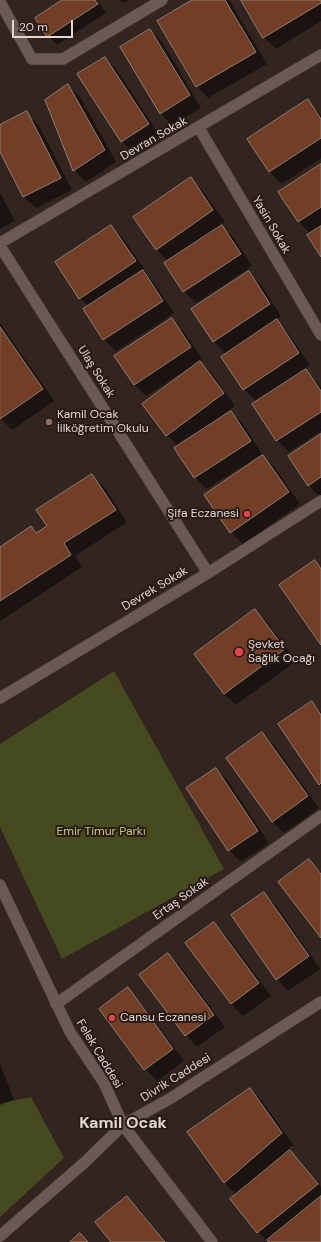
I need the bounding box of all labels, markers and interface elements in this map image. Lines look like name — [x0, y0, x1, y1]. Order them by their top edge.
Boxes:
scale bar — [14, 12, 75, 38]
text: 20 m — [19, 19, 48, 35]
street label: Devran Sokak — [118, 114, 190, 164]
street label: Yasin Sokak — [249, 194, 293, 256]
street label: Ulaş Sokak — [74, 343, 118, 401]
place label: Kamil Ocak İilköğretim Okulu — [57, 408, 149, 436]
marker: Kamil Ocak İilköğretim Okulu — [44, 417, 54, 427]
place label: Şifa Eczanesi — [167, 507, 239, 521]
marker: Şifa Eczanesi — [242, 509, 252, 519]
street label: Devrek Sokak — [120, 564, 190, 614]
place label: Şevket Sağlık Ocağı — [248, 638, 315, 666]
marker: Şevket Sağlık Ocağı — [233, 646, 245, 658]
park label: Emir Timur Parkı — [56, 825, 146, 839]
street label: Ertaş Sokak — [151, 875, 211, 923]
place label: Cansu Eczanesi — [120, 1011, 206, 1025]
marker: Cansu Eczanesi — [107, 1013, 117, 1023]
street label: Felek Caddesi — [73, 1017, 125, 1091]
street label: Divrik Caddesi — [138, 1051, 214, 1105]
district label: Kamil Ocak — [79, 1114, 167, 1134]

